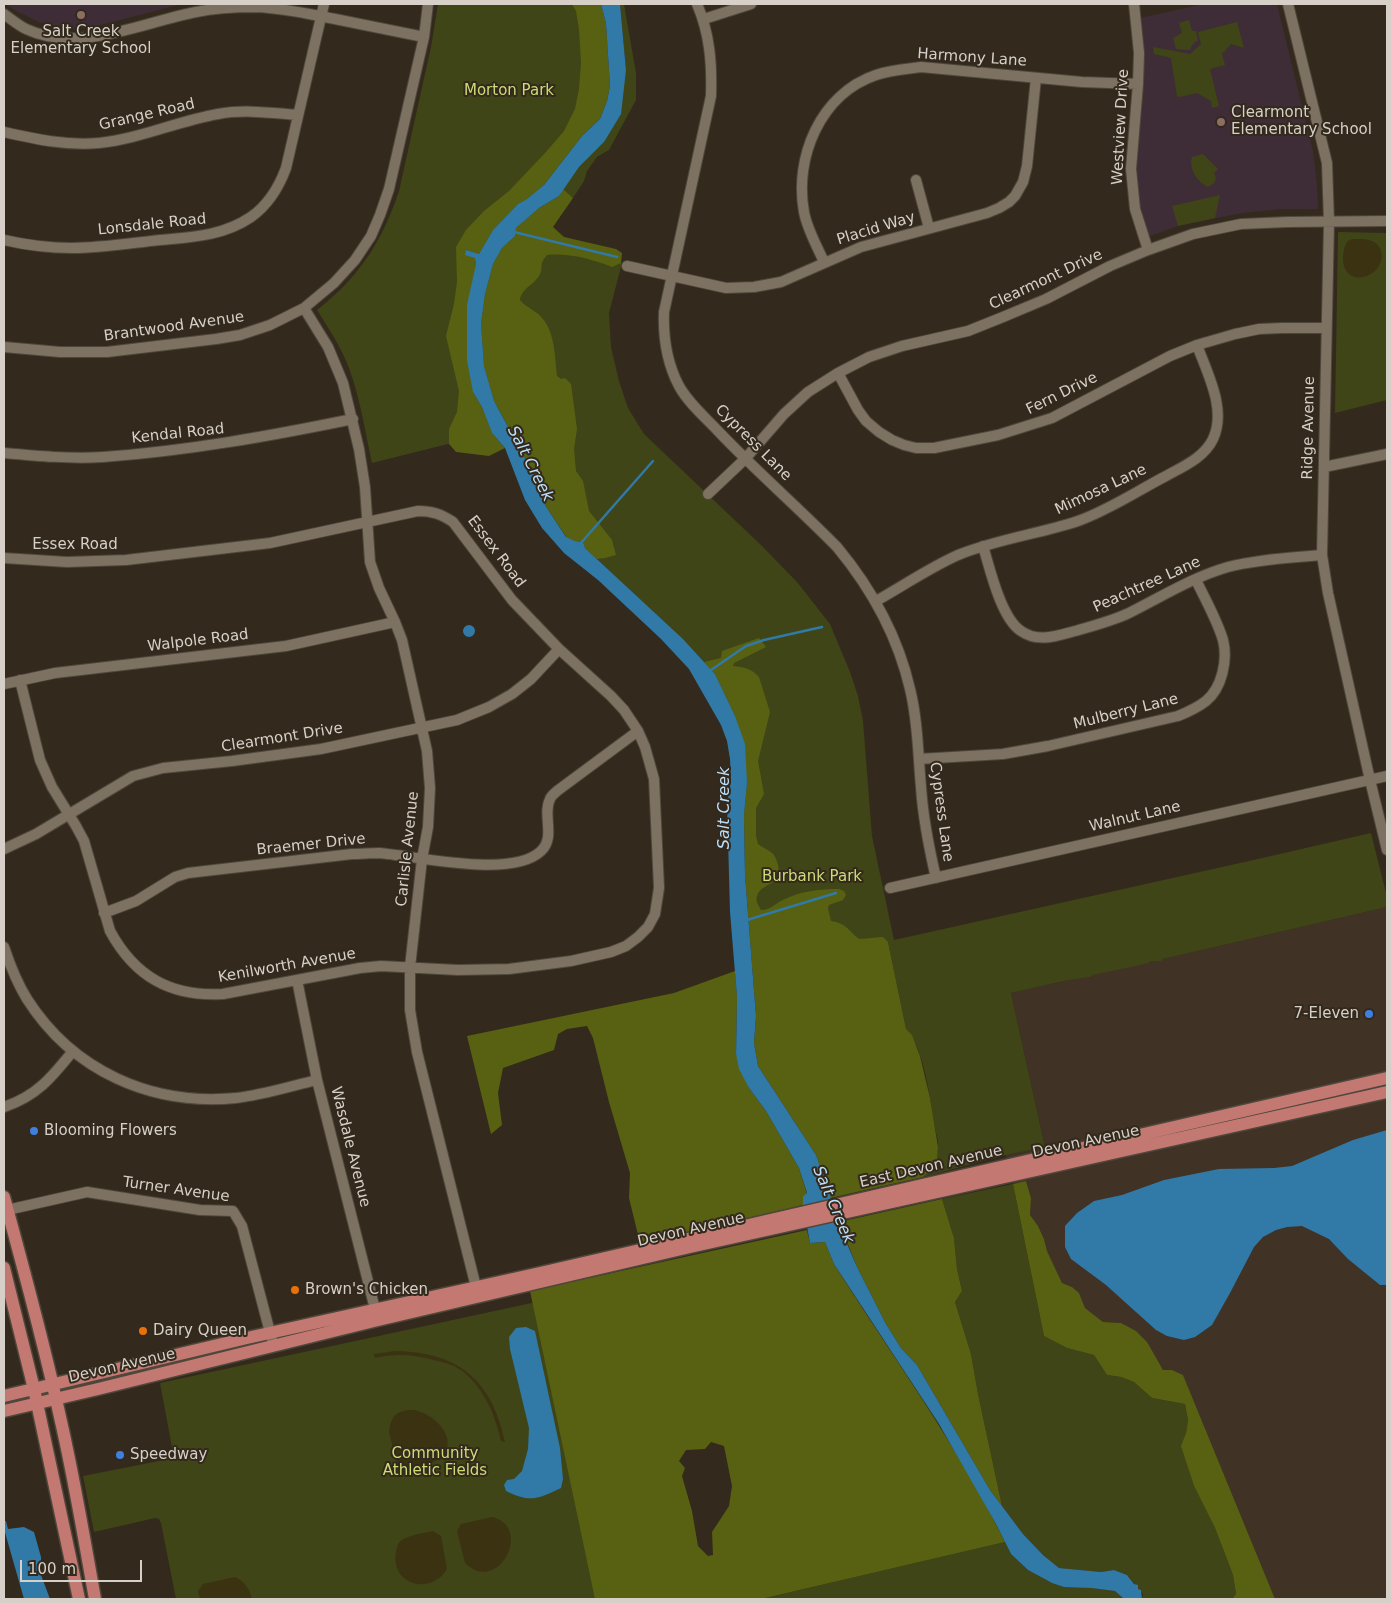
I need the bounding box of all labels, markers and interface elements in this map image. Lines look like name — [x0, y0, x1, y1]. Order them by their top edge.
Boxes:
marker: Salt Creek Elementary School — [75, 9, 87, 21]
place label: Salt Creek Elementary School — [11, 23, 151, 58]
street label: Harmony Lane — [917, 45, 1027, 71]
street label: Westview Drive — [1109, 69, 1133, 185]
park label: Morton Park — [464, 82, 554, 100]
street label: Grange Road — [97, 95, 197, 135]
place label: Clearmont Elementary School — [1231, 104, 1372, 139]
marker: Clearmont Elementary School — [1215, 116, 1227, 128]
street label: Placid Way — [835, 209, 917, 249]
street label: Lonsdale Road — [97, 210, 207, 240]
street label: Clearmont Drive — [987, 246, 1105, 314]
street label: Brantwood Avenue — [103, 308, 245, 346]
street label: Fern Drive — [1023, 369, 1101, 419]
street label: Ridge Avenue — [1299, 376, 1319, 480]
street label: Cypress Lane — [711, 401, 795, 485]
street label: Kendal Road — [131, 420, 225, 448]
water label: Salt Creek — [503, 423, 557, 505]
street label: Mimosa Lane — [1052, 461, 1150, 519]
street label: Essex Road — [463, 512, 529, 592]
street label: Essex Road — [32, 536, 118, 554]
street label: Peachtree Lane — [1090, 553, 1204, 617]
street label: Walpole Road — [146, 626, 250, 656]
street label: Mulberry Lane — [1072, 690, 1180, 734]
street label: Clearmont Drive — [220, 719, 344, 757]
street label: Cypress Lane — [925, 761, 957, 863]
water label: Salt Creek — [715, 767, 735, 849]
street label: Carlisle Avenue — [393, 790, 423, 908]
street label: Walnut Lane — [1088, 798, 1182, 836]
street label: Braemer Drive — [256, 830, 366, 860]
park label: Burbank Park — [762, 868, 862, 886]
street label: Kenilworth Avenue — [217, 945, 357, 987]
place label: 7-Eleven — [1294, 1005, 1359, 1023]
marker: 7-Eleven — [1363, 1008, 1375, 1020]
street label: Wasdale Avenue — [326, 1085, 374, 1209]
place label: Blooming Flowers — [44, 1122, 177, 1140]
street label: Devon Avenue — [1031, 1122, 1141, 1162]
marker: Blooming Flowers — [28, 1125, 40, 1137]
street label: East Devon Avenue — [858, 1142, 1004, 1192]
water label: Salt Creek — [808, 1163, 858, 1247]
street label: Turner Avenue — [121, 1174, 231, 1206]
street label: Devon Avenue — [636, 1209, 746, 1251]
place label: Brown's Chicken — [305, 1281, 428, 1299]
marker: Brown's Chicken — [289, 1284, 301, 1296]
place label: Dairy Queen — [153, 1322, 247, 1340]
marker: Dairy Queen — [137, 1325, 149, 1337]
street label: Devon Avenue — [67, 1345, 177, 1387]
park label: Community Athletic Fields — [383, 1445, 487, 1480]
place label: Speedway — [130, 1446, 207, 1464]
marker: Speedway — [114, 1449, 126, 1461]
scale bar — [22, 1550, 145, 1582]
text: 100 m — [28, 1560, 76, 1578]

